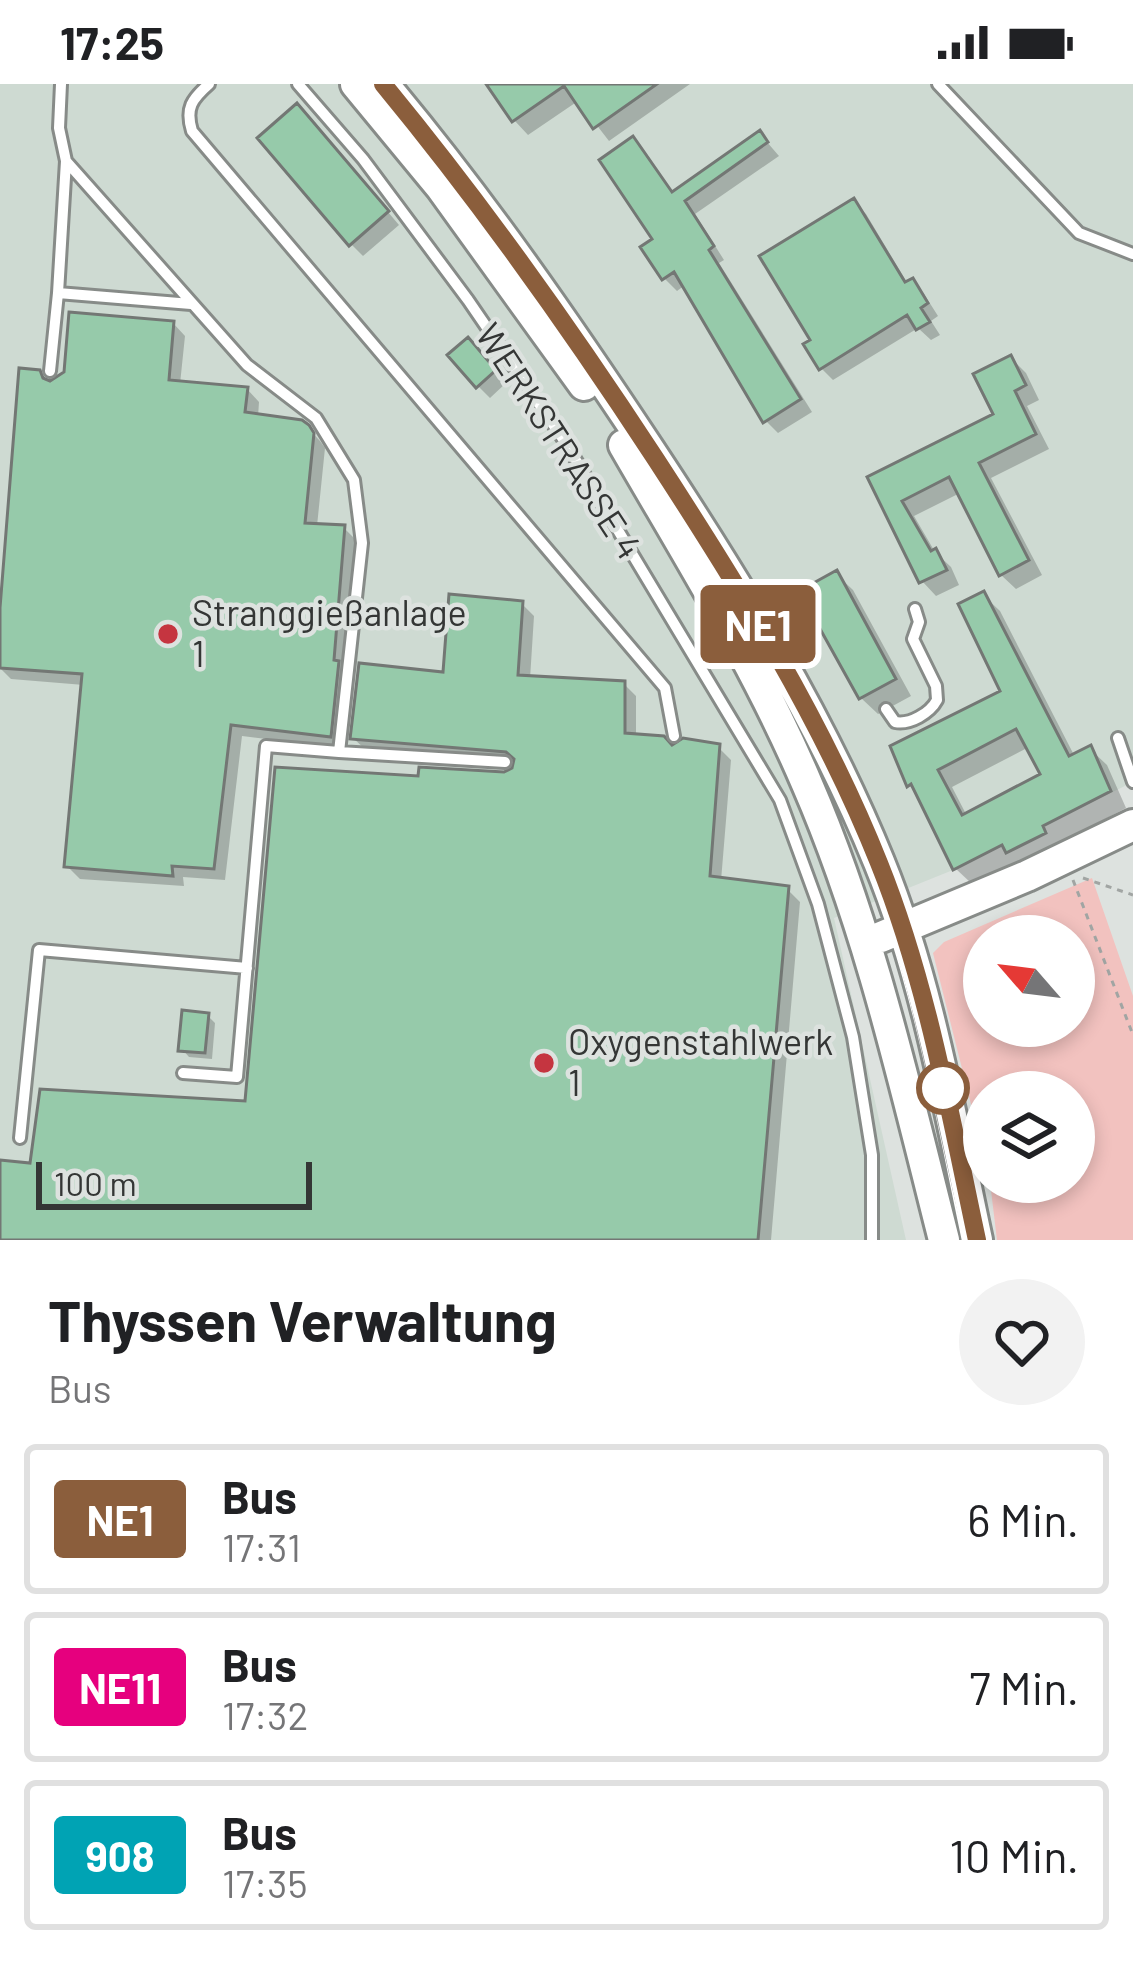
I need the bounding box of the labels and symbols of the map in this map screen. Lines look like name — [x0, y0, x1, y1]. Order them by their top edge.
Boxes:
street label: WERKSTRASSE 4 — [468, 314, 652, 566]
line badge: NE1 — [689, 585, 827, 663]
place label: Stranggießanlage 1 — [192, 590, 467, 674]
marker: Stranggießanlage 1 — [155, 621, 181, 647]
north arrow — [963, 915, 1095, 1047]
place label: Oxygenstahlwerk 1 — [568, 1019, 833, 1103]
marker: Oxygenstahlwerk 1 — [531, 1050, 557, 1076]
unlabelled marker — [918, 1063, 968, 1113]
scale bar — [36, 1156, 312, 1209]

